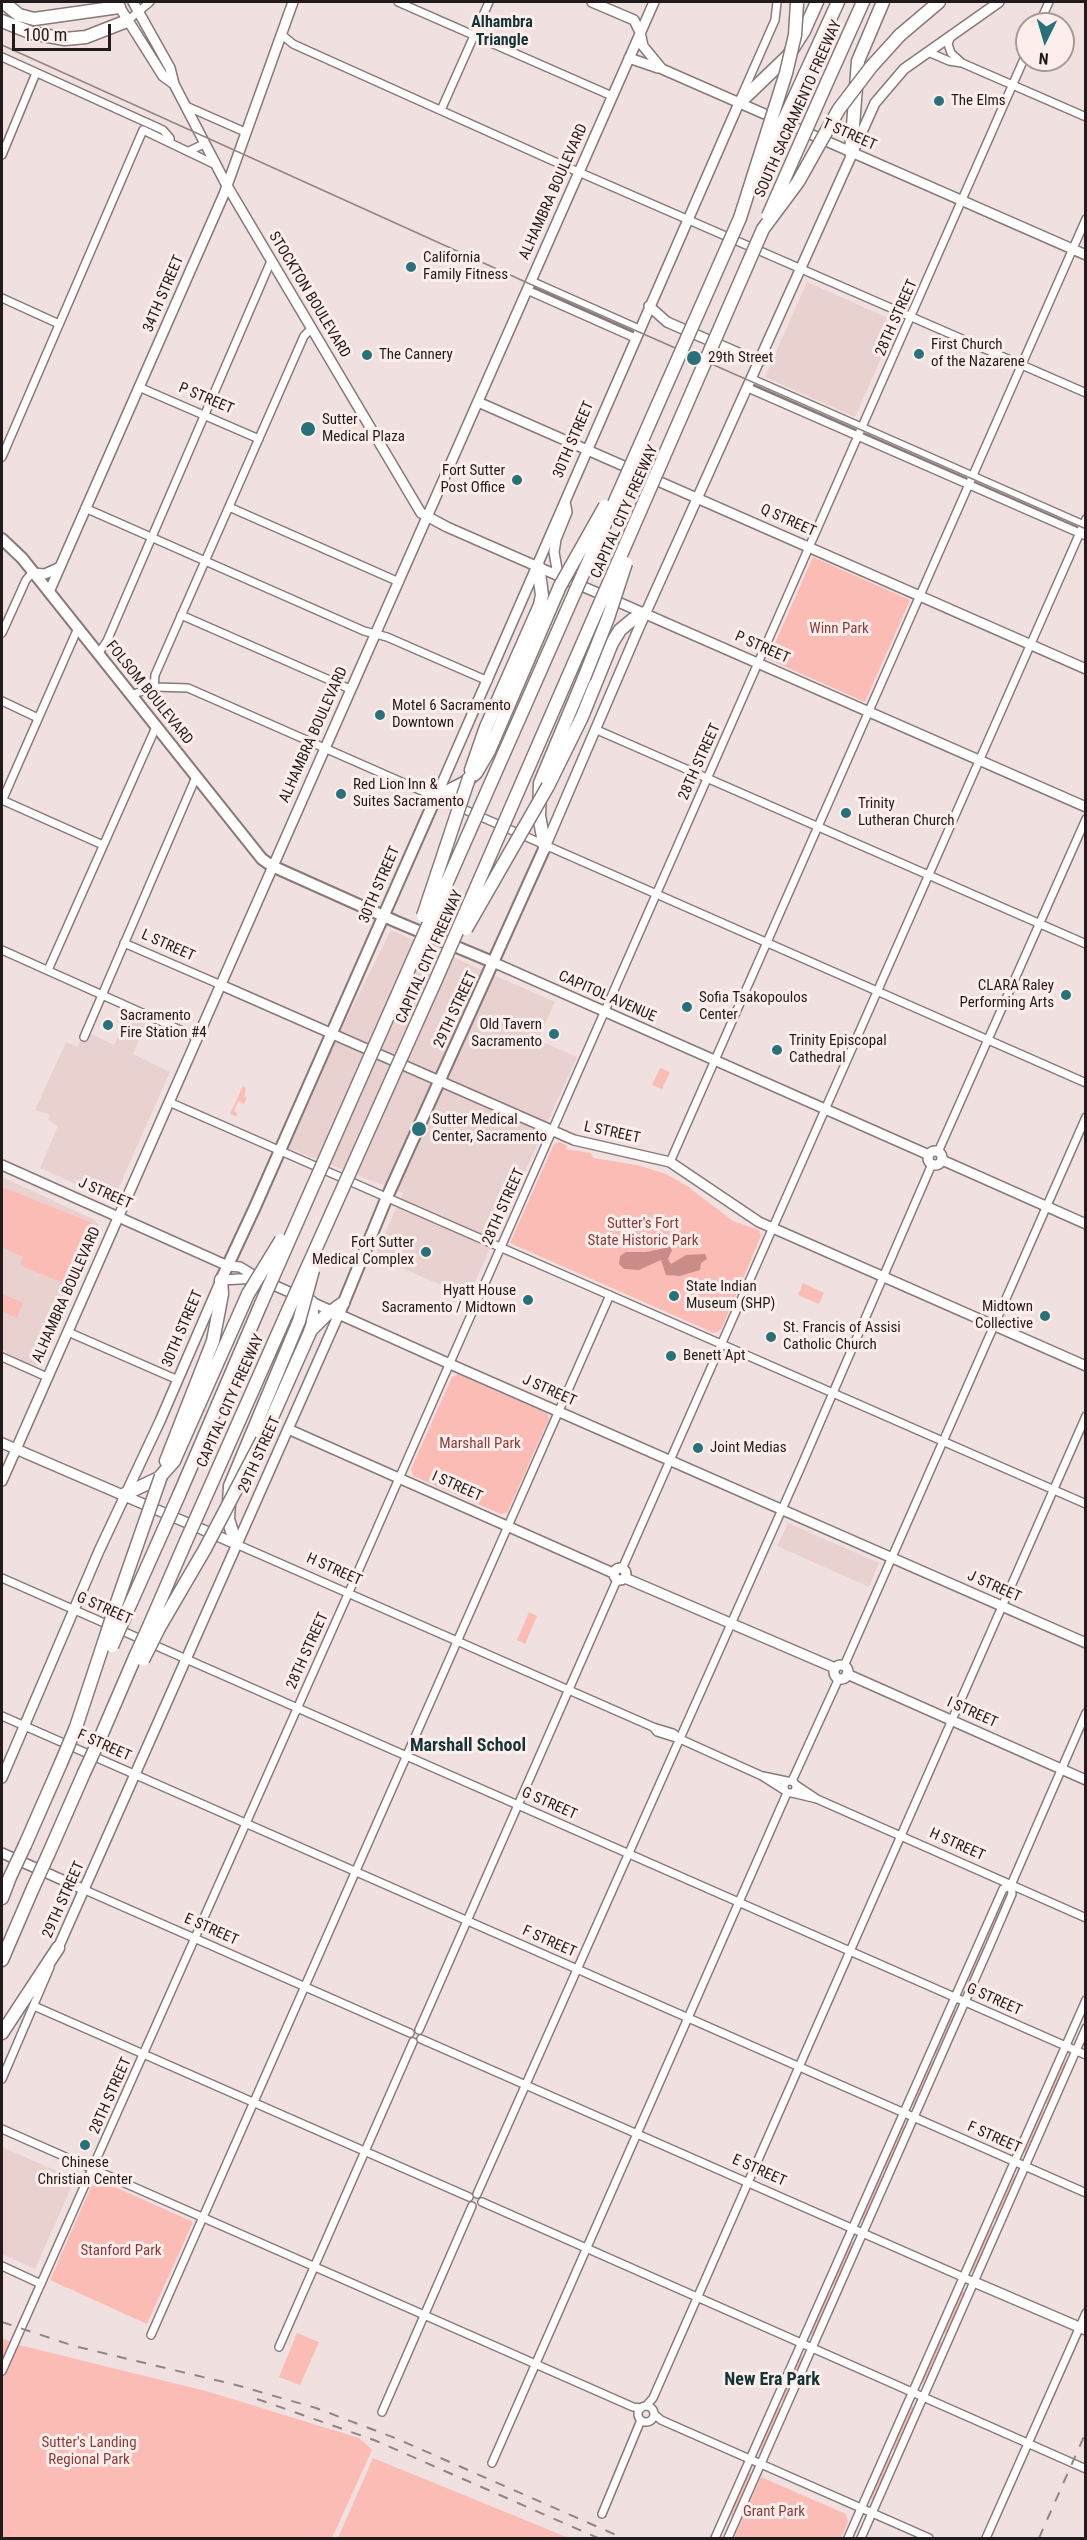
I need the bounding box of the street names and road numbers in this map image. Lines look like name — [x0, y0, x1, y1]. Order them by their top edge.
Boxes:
street label: SOUTH SACRAMENTO FREEWAY — [752, 18, 846, 200]
street label: T STREET — [819, 115, 879, 155]
street label: ALHAMBRA BOULEVARD — [516, 121, 592, 263]
street label: STOCKTON BOULEVARD — [264, 229, 354, 361]
street label: 34TH STREET — [140, 253, 188, 335]
street label: 28TH STREET — [872, 277, 922, 359]
street label: P STREET — [176, 379, 236, 419]
street label: 30TH STREET — [550, 399, 598, 481]
street label: CAPITAL CITY FREEWAY — [588, 443, 662, 581]
street label: Q STREET — [757, 501, 819, 541]
street label: P STREET — [732, 628, 792, 668]
street label: FOLSOM BOULEVARD — [102, 638, 196, 748]
street label: ALHAMBRA BOULEVARD — [276, 664, 352, 806]
street label: 28TH STREET — [675, 721, 725, 803]
street label: 30TH STREET — [356, 844, 404, 926]
street label: CAPITAL CITY FREEWAY — [393, 888, 467, 1026]
street label: L STREET — [138, 926, 198, 966]
street label: CAPITOL AVENUE — [555, 967, 659, 1027]
street label: 29TH STREET — [431, 969, 481, 1051]
street label: L STREET — [582, 1118, 642, 1148]
street label: 28TH STREET — [479, 1166, 529, 1248]
street label: J STREET — [75, 1174, 135, 1214]
street label: ALHAMBRA BOULEVARD — [29, 1224, 105, 1366]
street label: 30TH STREET — [159, 1288, 207, 1370]
street label: CAPITAL CITY FREEWAY — [194, 1332, 268, 1470]
street label: J STREET — [519, 1371, 579, 1411]
street label: 29TH STREET — [235, 1414, 285, 1496]
street label: I STREET — [429, 1468, 485, 1506]
street label: H STREET — [303, 1550, 365, 1590]
street label: J STREET — [964, 1567, 1024, 1607]
street label: G STREET — [74, 1589, 134, 1629]
street label: 28TH STREET — [283, 1610, 333, 1692]
street label: I STREET — [944, 1694, 1000, 1732]
street label: F STREET — [74, 1726, 134, 1766]
street label: G STREET — [519, 1784, 579, 1824]
street label: H STREET — [926, 1825, 988, 1865]
street label: 29TH STREET — [39, 1859, 89, 1941]
street label: E STREET — [181, 1910, 241, 1950]
street label: F STREET — [519, 1922, 579, 1962]
street label: G STREET — [964, 1980, 1024, 2020]
street label: 28TH STREET — [86, 2055, 136, 2137]
street label: F STREET — [964, 2118, 1024, 2158]
street label: E STREET — [729, 2151, 789, 2191]

